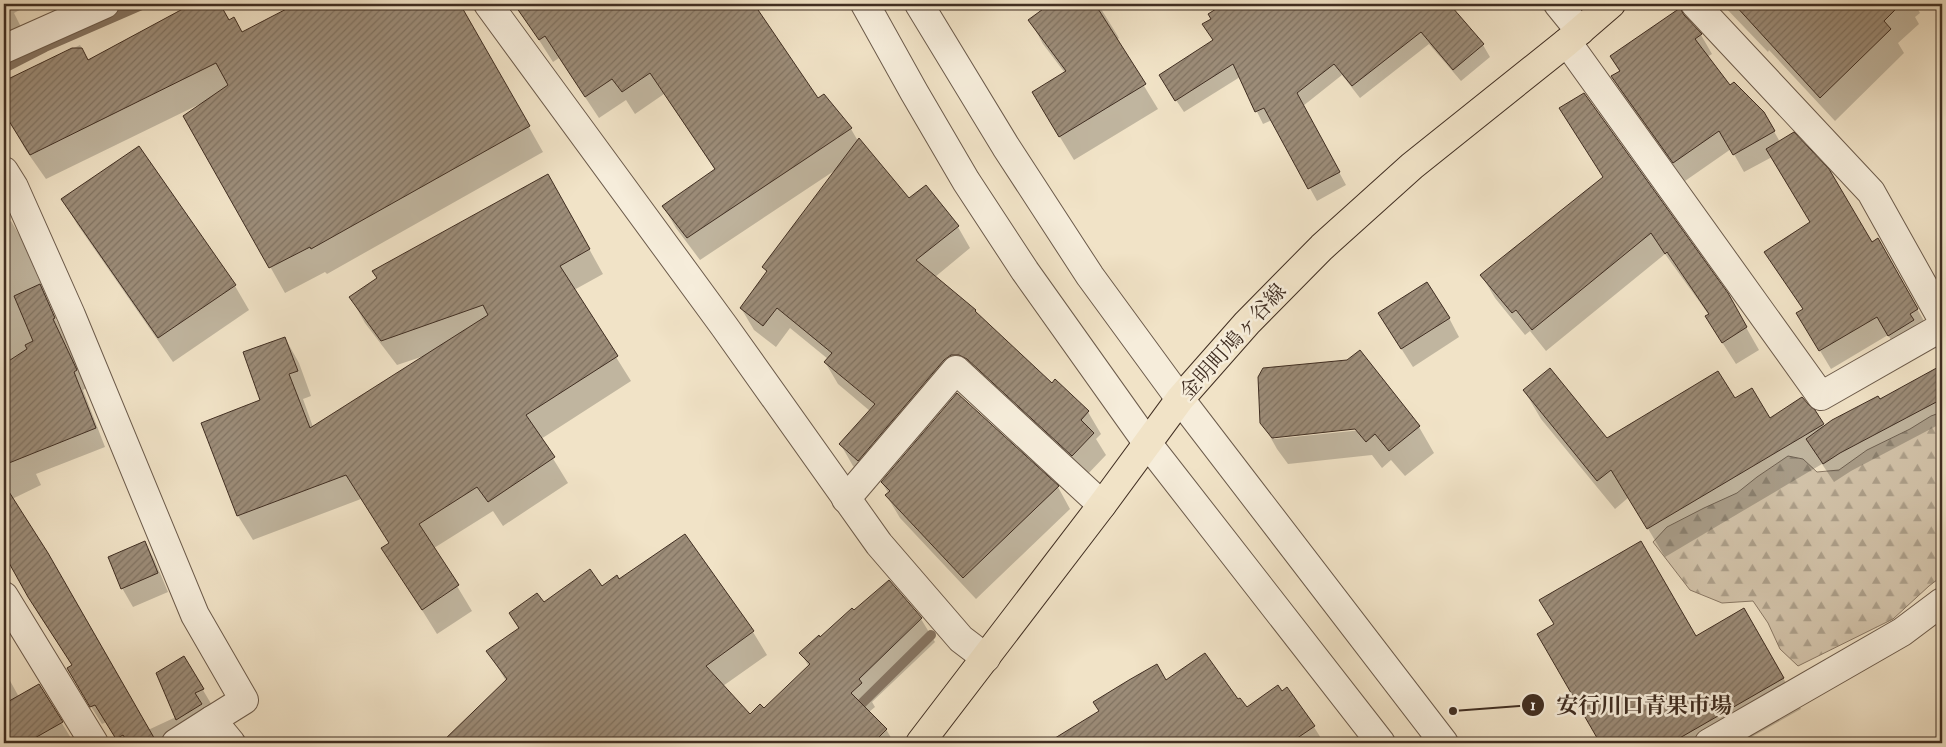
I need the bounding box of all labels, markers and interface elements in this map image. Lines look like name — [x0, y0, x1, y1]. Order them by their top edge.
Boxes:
street label: 金明町鳩ヶ谷線 — [1174, 278, 1292, 406]
callout: 安行川口青果市場 — [1521, 687, 1742, 724]
text: 安行川口青果市場 — [1556, 692, 1732, 720]
text: 1 — [1530, 696, 1536, 715]

